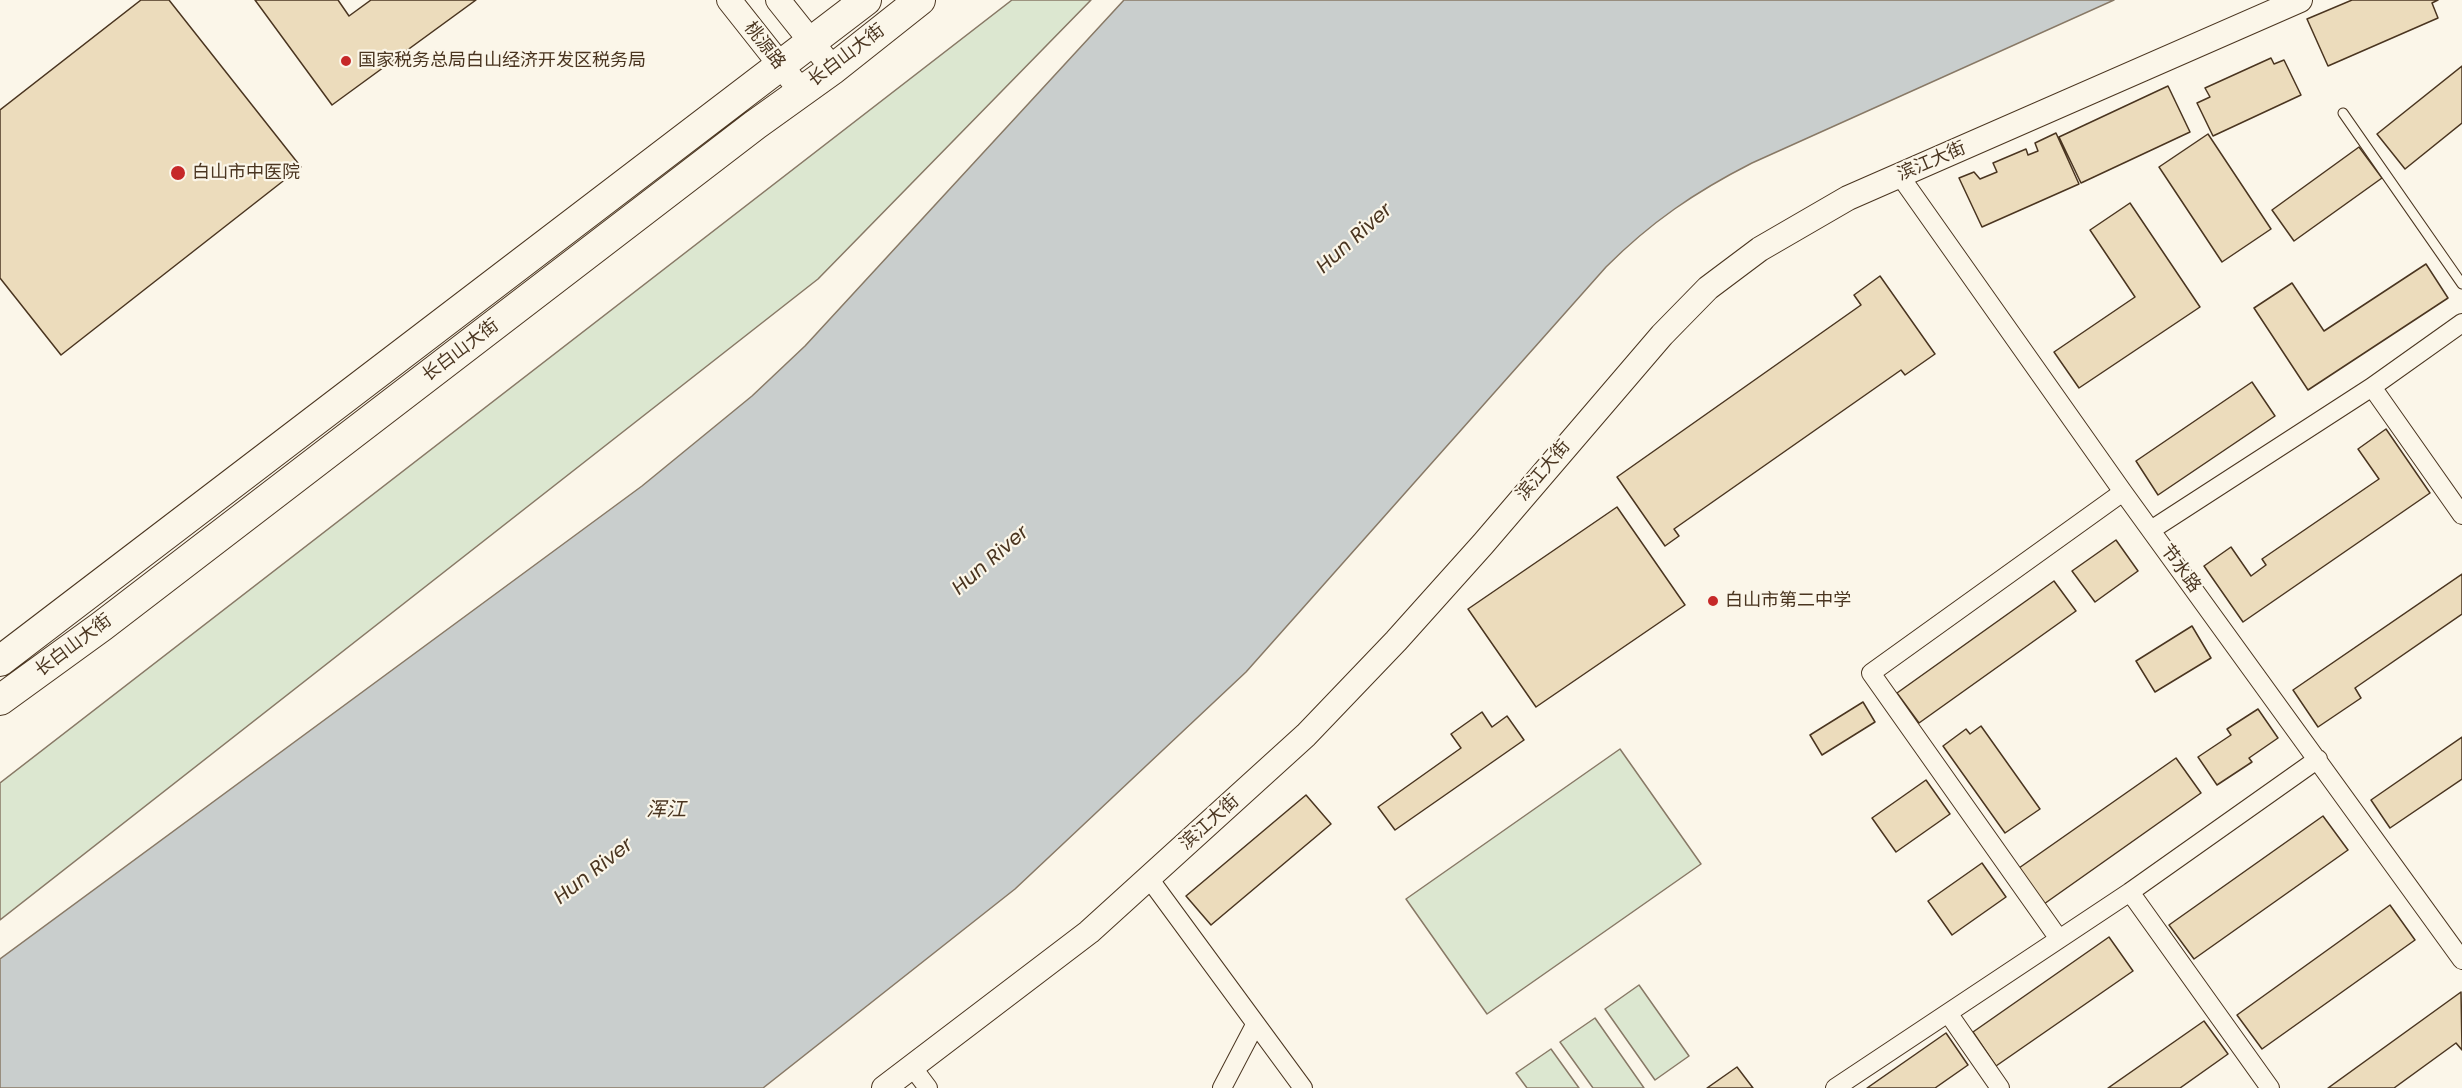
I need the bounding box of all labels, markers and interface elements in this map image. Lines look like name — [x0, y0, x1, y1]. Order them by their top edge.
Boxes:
street label: 桃源路 — [739, 18, 789, 74]
street label: 长白山大街 — [805, 20, 889, 92]
place label: 国家税务总局白山经济开发区税务局 — [358, 50, 646, 72]
marker: 国家税务总局白山经济开发区税务局 — [339, 54, 353, 68]
street label: 滨江大街 — [1895, 138, 1969, 186]
place label: 白山市中医院 — [192, 162, 300, 184]
marker: 白山市中医院 — [169, 164, 187, 182]
water label: Hun River — [1312, 199, 1398, 279]
street label: 长白山大街 — [419, 315, 503, 387]
street label: 滨江大街 — [1513, 436, 1575, 506]
water label: Hun River — [948, 521, 1034, 601]
street label: 节水路 — [2155, 541, 2205, 597]
place label: 白山市第二中学 — [1725, 590, 1851, 612]
marker: 白山市第二中学 — [1706, 594, 1720, 608]
street label: 长白山大街 — [32, 610, 116, 682]
street label: 滨江大街 — [1176, 791, 1244, 855]
water label: 浑江 — [646, 799, 686, 823]
water label: Hun River — [550, 834, 638, 910]

